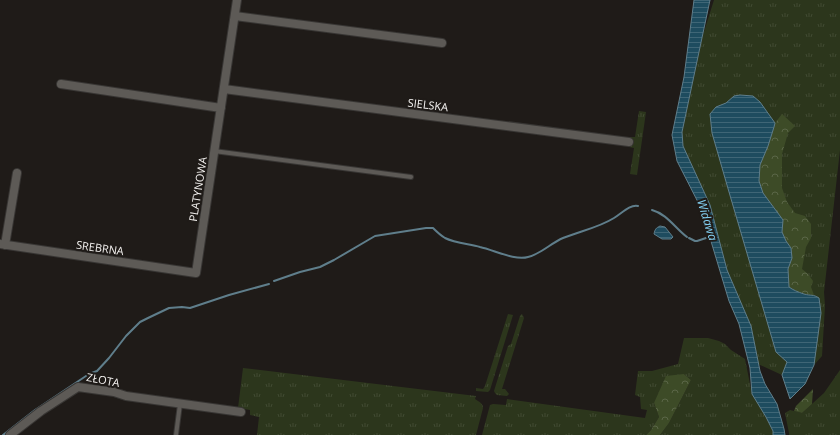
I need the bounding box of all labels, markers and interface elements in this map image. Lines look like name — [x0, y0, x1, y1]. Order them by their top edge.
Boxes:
street label: SIELSKA — [407, 95, 449, 114]
street label: PLATYNOWA — [185, 155, 210, 222]
water label: Widawa — [693, 197, 722, 243]
street label: SREBRNA — [75, 237, 125, 258]
street label: ZŁOTA — [85, 369, 121, 390]

